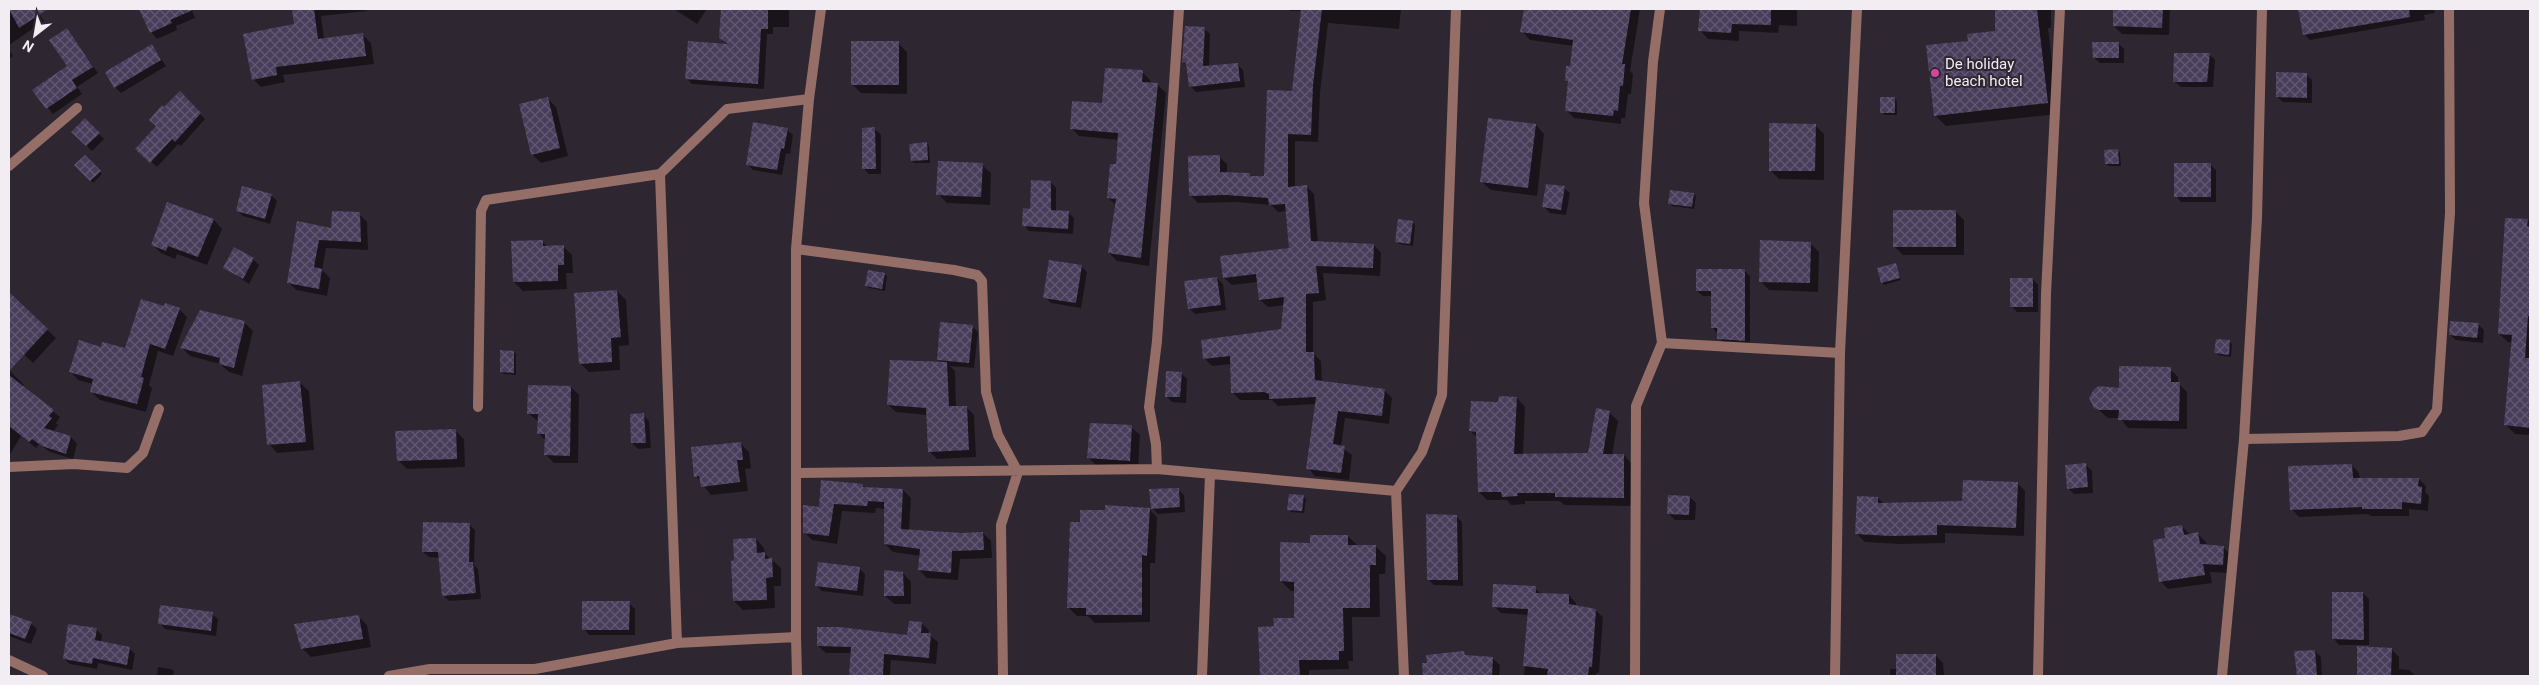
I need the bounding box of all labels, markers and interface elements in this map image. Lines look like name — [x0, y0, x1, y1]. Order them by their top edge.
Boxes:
north arrow — [10, 10, 60, 60]
text: N — [20, 37, 37, 56]
place label: De holiday beach hotel — [1945, 55, 2023, 90]
marker: De holiday beach hotel — [1929, 67, 1941, 79]

